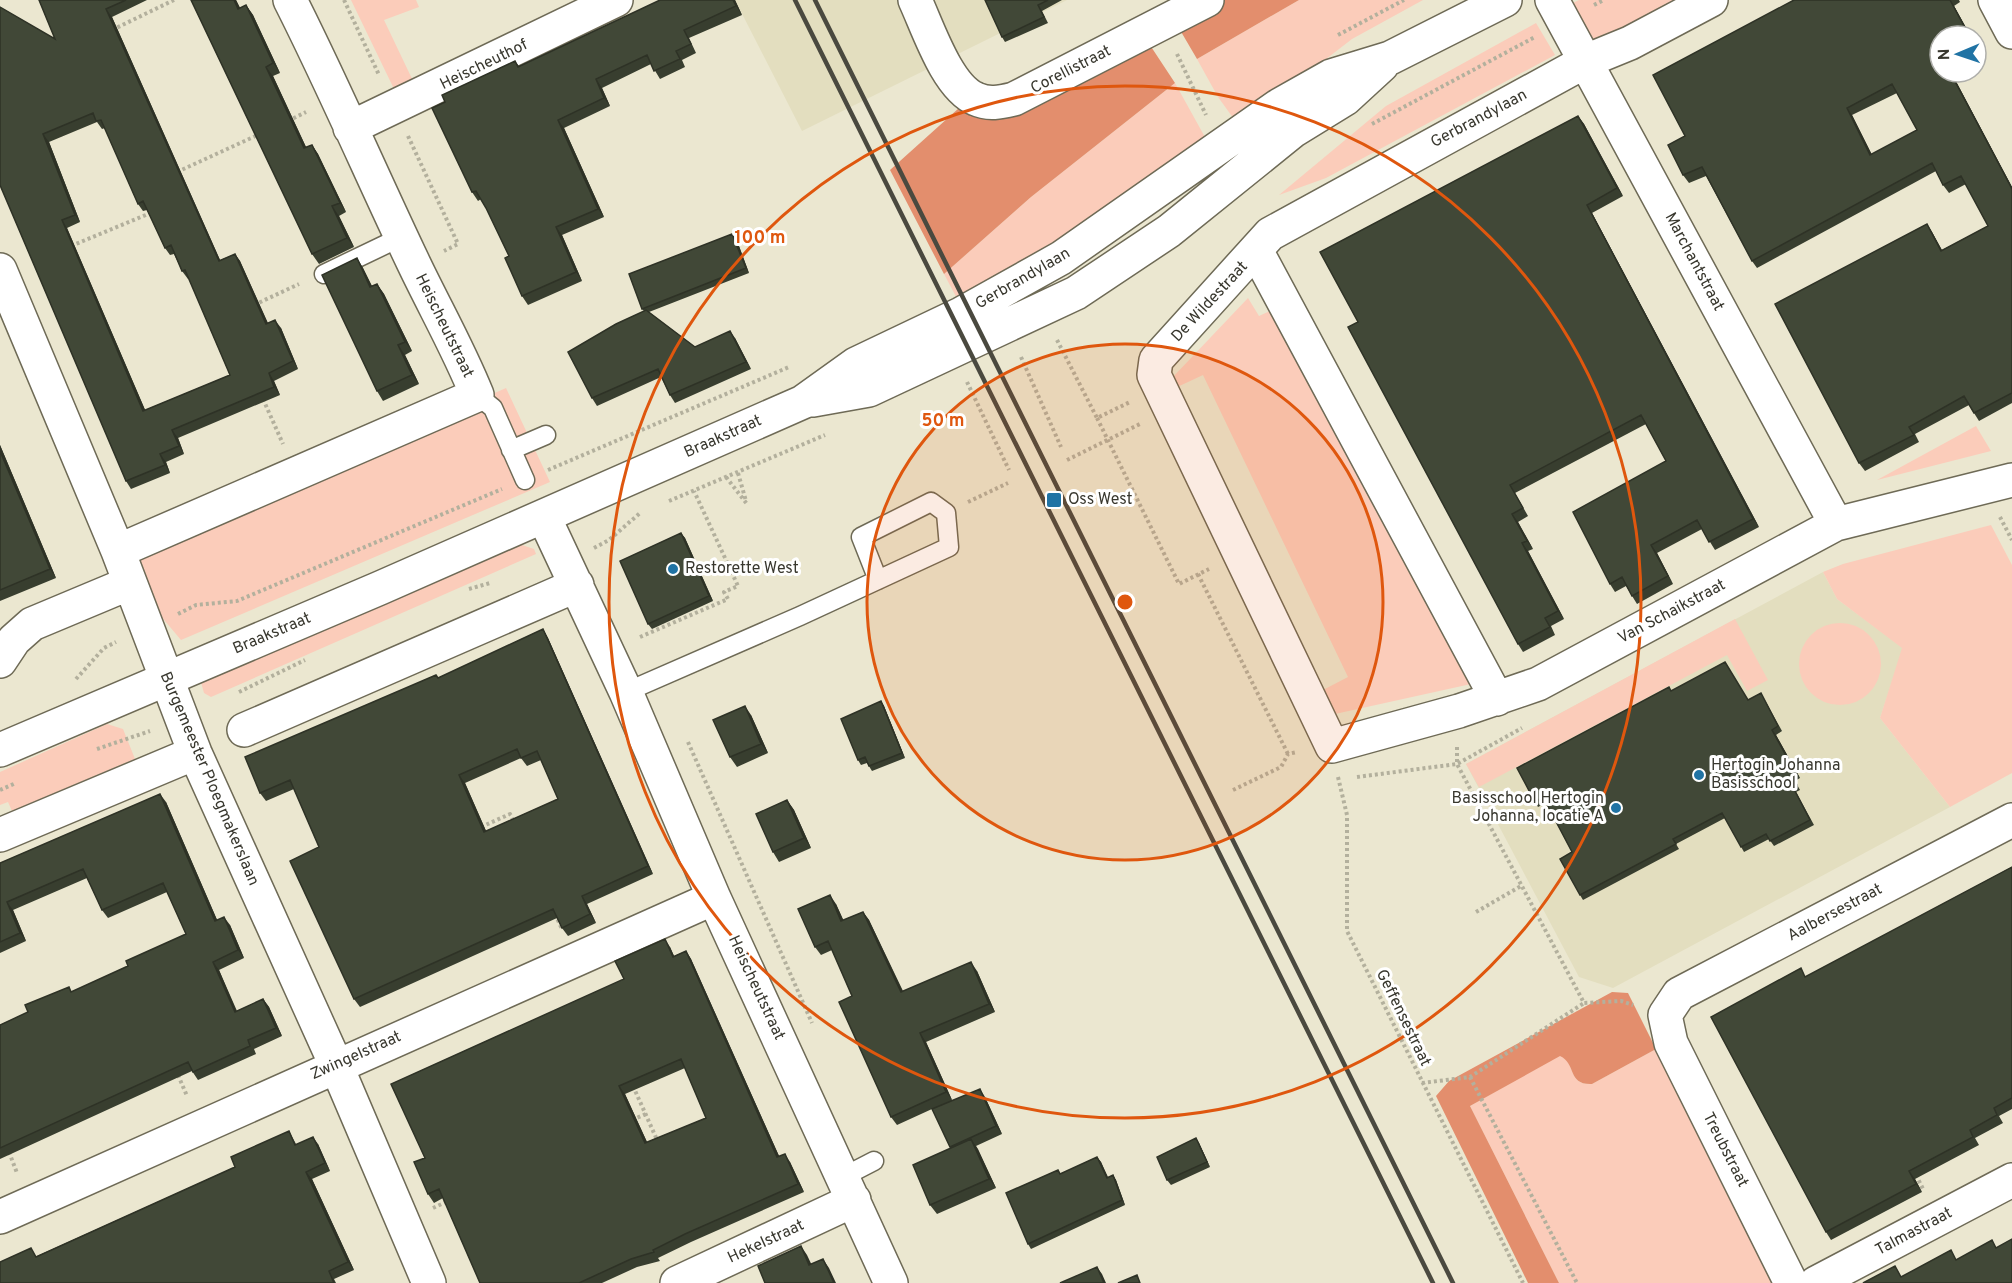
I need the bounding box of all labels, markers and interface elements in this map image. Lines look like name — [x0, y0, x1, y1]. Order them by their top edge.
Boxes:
north arrow — [1928, 24, 1988, 84]
street label: Heischeuthof — [437, 35, 532, 95]
street label: Corellistraat — [1027, 41, 1115, 99]
text: N — [1935, 48, 1955, 61]
street label: Gerbrandylaan — [1427, 85, 1531, 153]
street label: Marchantstraat — [1660, 209, 1728, 315]
text: 100 m — [734, 227, 786, 250]
street label: Gerbrandylaan — [972, 244, 1074, 314]
street label: De Wildestraat — [1167, 257, 1253, 347]
street label: Heischeutstraat — [410, 271, 478, 381]
text: 50 m — [921, 410, 965, 433]
street label: Braakstraat — [681, 411, 765, 463]
place label: Oss West — [1068, 490, 1133, 510]
marker: Oss West — [1045, 491, 1063, 509]
place label: Restorette West — [685, 559, 799, 579]
marker: Restorette West — [666, 562, 680, 576]
street label: Van Schaikstraat — [1615, 575, 1729, 649]
centre of rings — [1115, 592, 1135, 612]
street label: Braakstraat — [230, 609, 314, 659]
street label: Burgemeester Ploegmakerslaan — [155, 669, 263, 889]
place label: Hertogin Johanna Basisschool — [1711, 756, 1840, 794]
marker: Hertogin Johanna Basisschool — [1692, 768, 1706, 782]
place label: Basisschool Hertogin Johanna, locatie A — [1452, 789, 1604, 827]
marker: Basisschool Hertogin Johanna, locatie A — [1609, 801, 1623, 815]
street label: Aalbersestraat — [1784, 880, 1886, 946]
street label: Heischeutstraat — [723, 932, 789, 1044]
street label: Geffensestraat — [1371, 966, 1435, 1070]
street label: Zwingelstraat — [307, 1027, 405, 1085]
street label: Treubstraat — [1698, 1109, 1752, 1191]
street label: Talmastraat — [1872, 1203, 1956, 1261]
street label: Hekelstraat — [725, 1216, 807, 1268]

